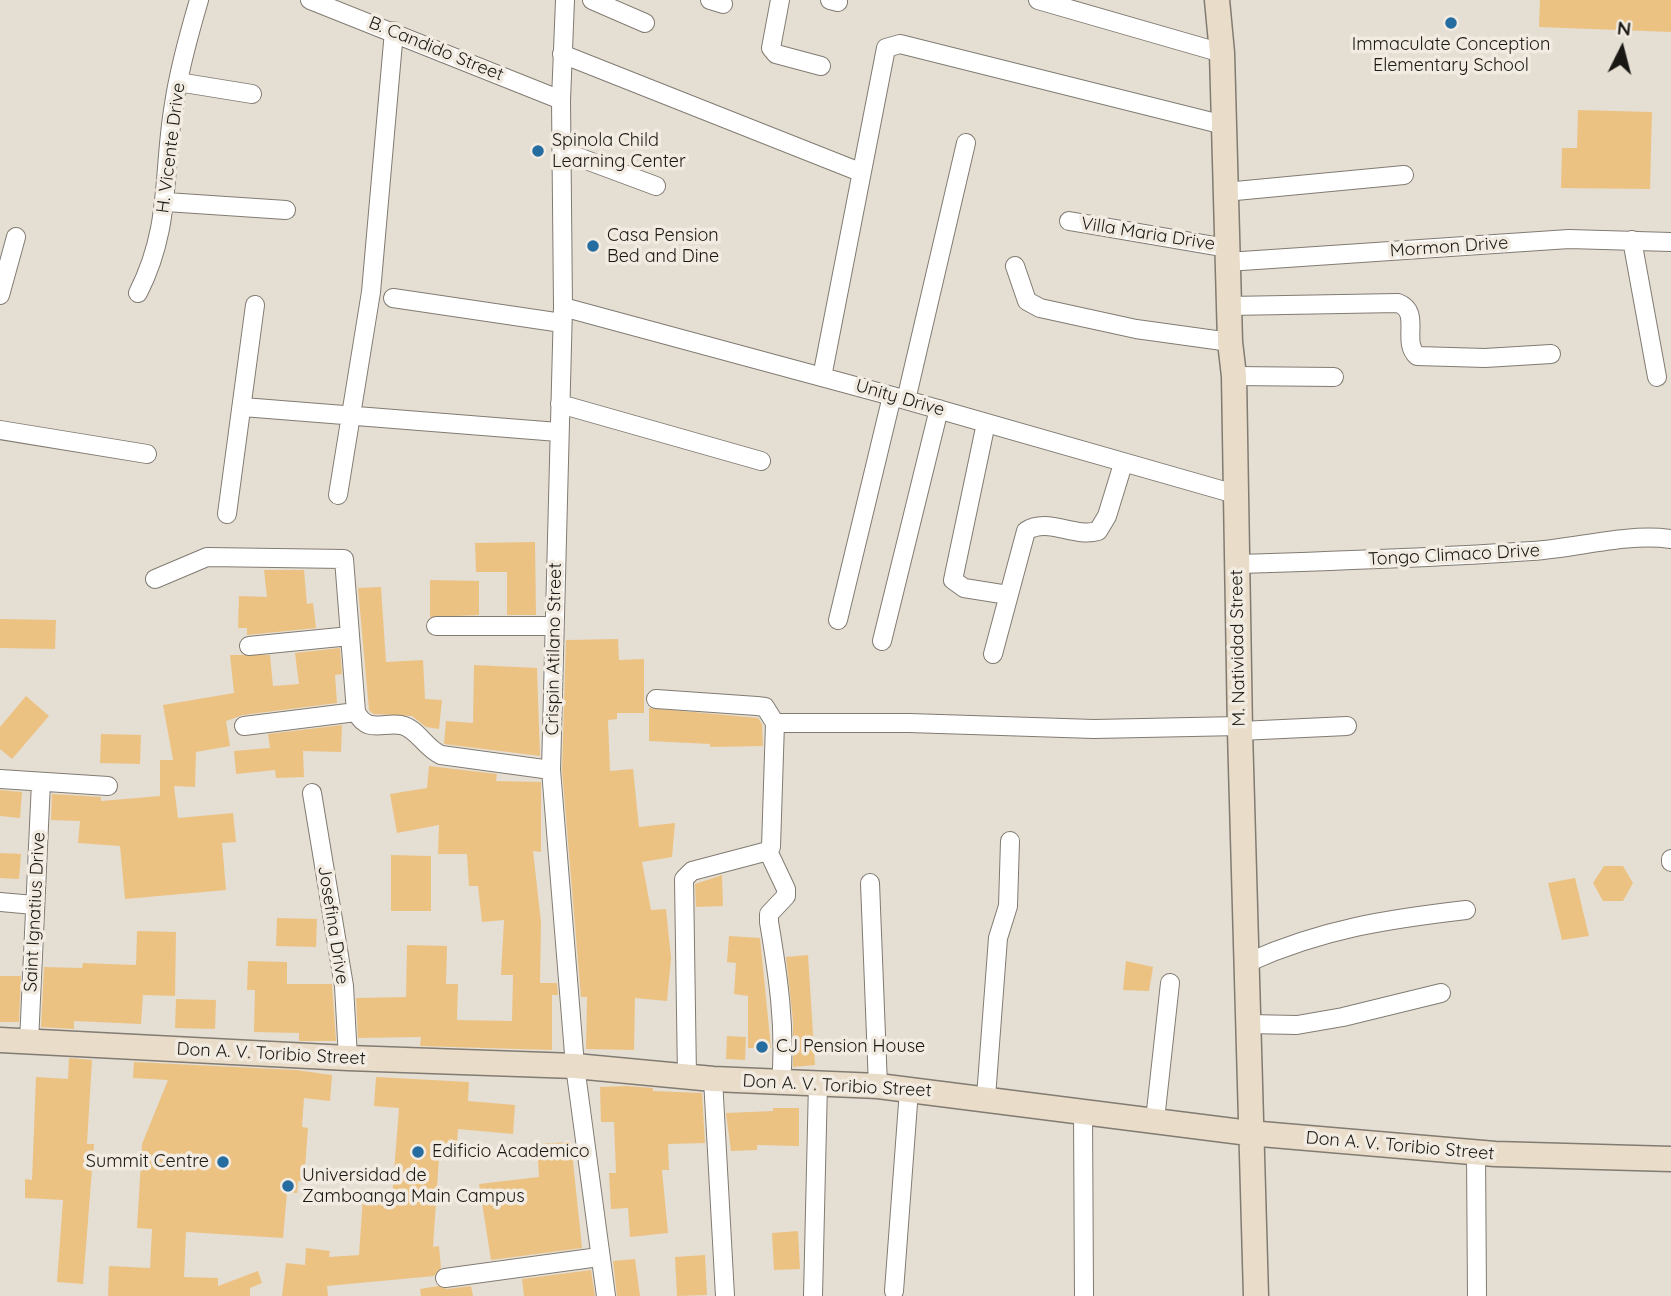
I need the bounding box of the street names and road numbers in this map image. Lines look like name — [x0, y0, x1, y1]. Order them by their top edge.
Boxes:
street label: B. Candido Street — [365, 12, 507, 86]
street label: H. Vicente Drive — [152, 82, 190, 214]
street label: Villa Maria Drive — [1079, 213, 1217, 255]
street label: Mormon Drive — [1389, 232, 1509, 262]
street label: Unity Drive — [853, 375, 947, 421]
street label: Tongo Climaco Drive — [1367, 540, 1541, 570]
street label: Crispin Atilano Street — [542, 562, 566, 736]
street label: M. Natividad Street — [1226, 569, 1250, 727]
street label: Saint Ignatius Drive — [20, 831, 50, 993]
street label: Josefina Drive — [313, 864, 353, 986]
street label: Don A. V. Toribio Street — [176, 1038, 366, 1070]
street label: Don A. V. Toribio Street — [742, 1070, 932, 1102]
street label: Don A. V. Toribio Street — [1305, 1127, 1495, 1165]

